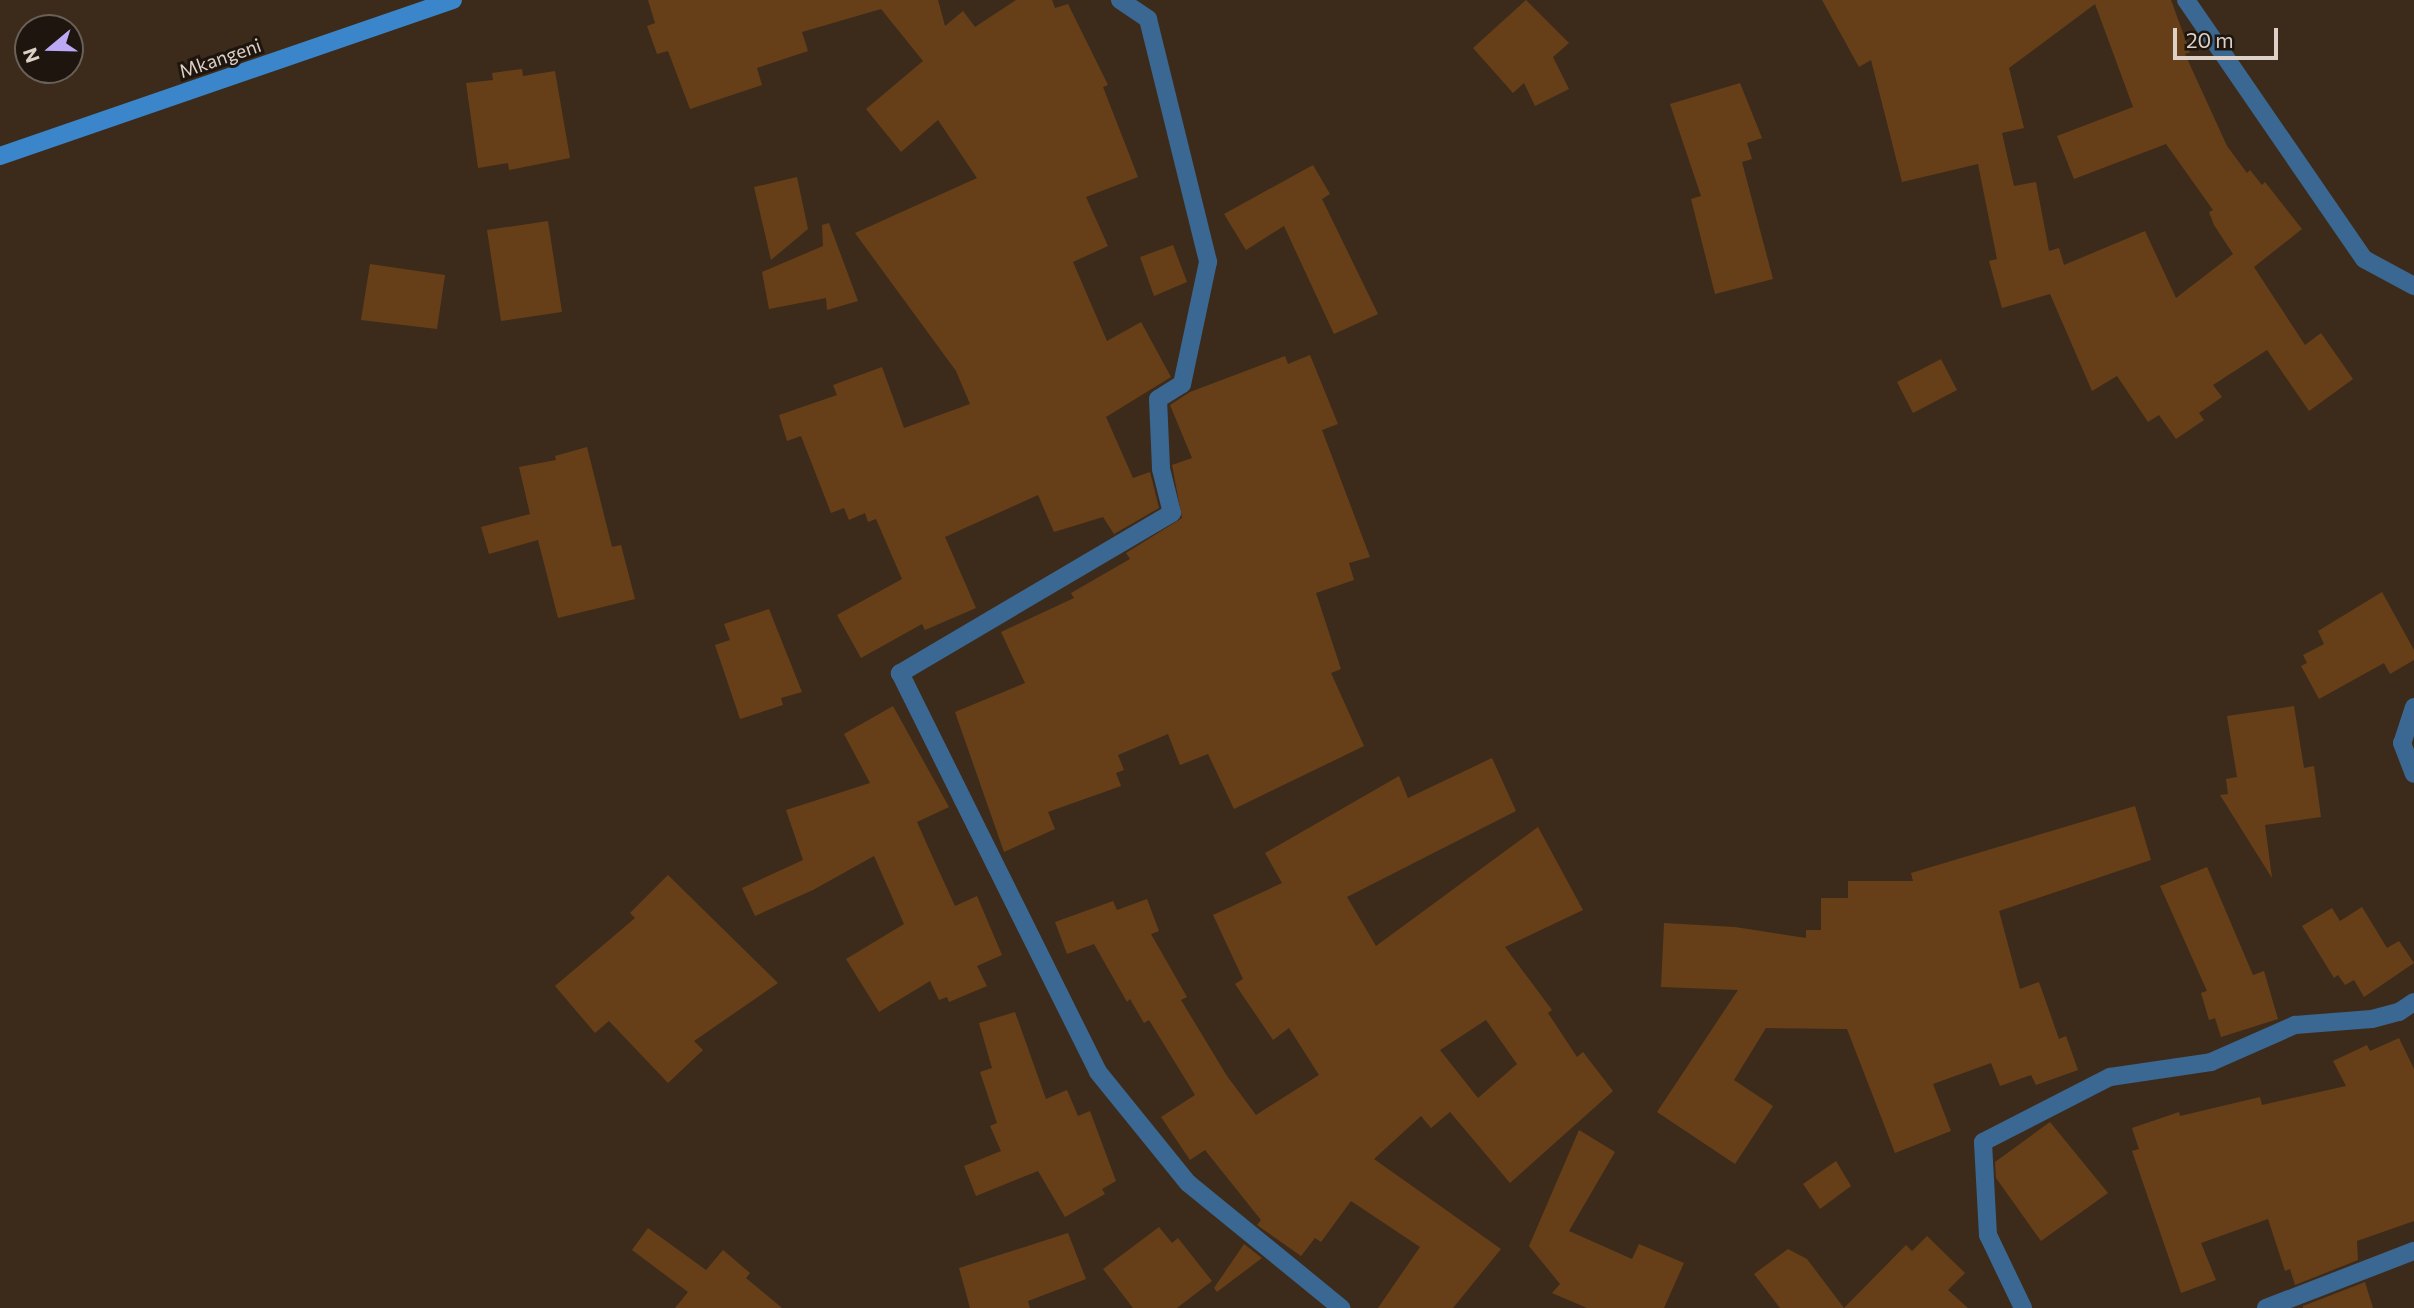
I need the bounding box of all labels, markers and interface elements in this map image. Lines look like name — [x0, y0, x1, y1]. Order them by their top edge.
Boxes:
north arrow — [14, 14, 84, 84]
scale bar — [2176, 14, 2281, 58]
text: 20 m — [2186, 27, 2234, 52]
street label: Mkangeni — [176, 33, 264, 83]
text: N — [17, 45, 44, 66]

